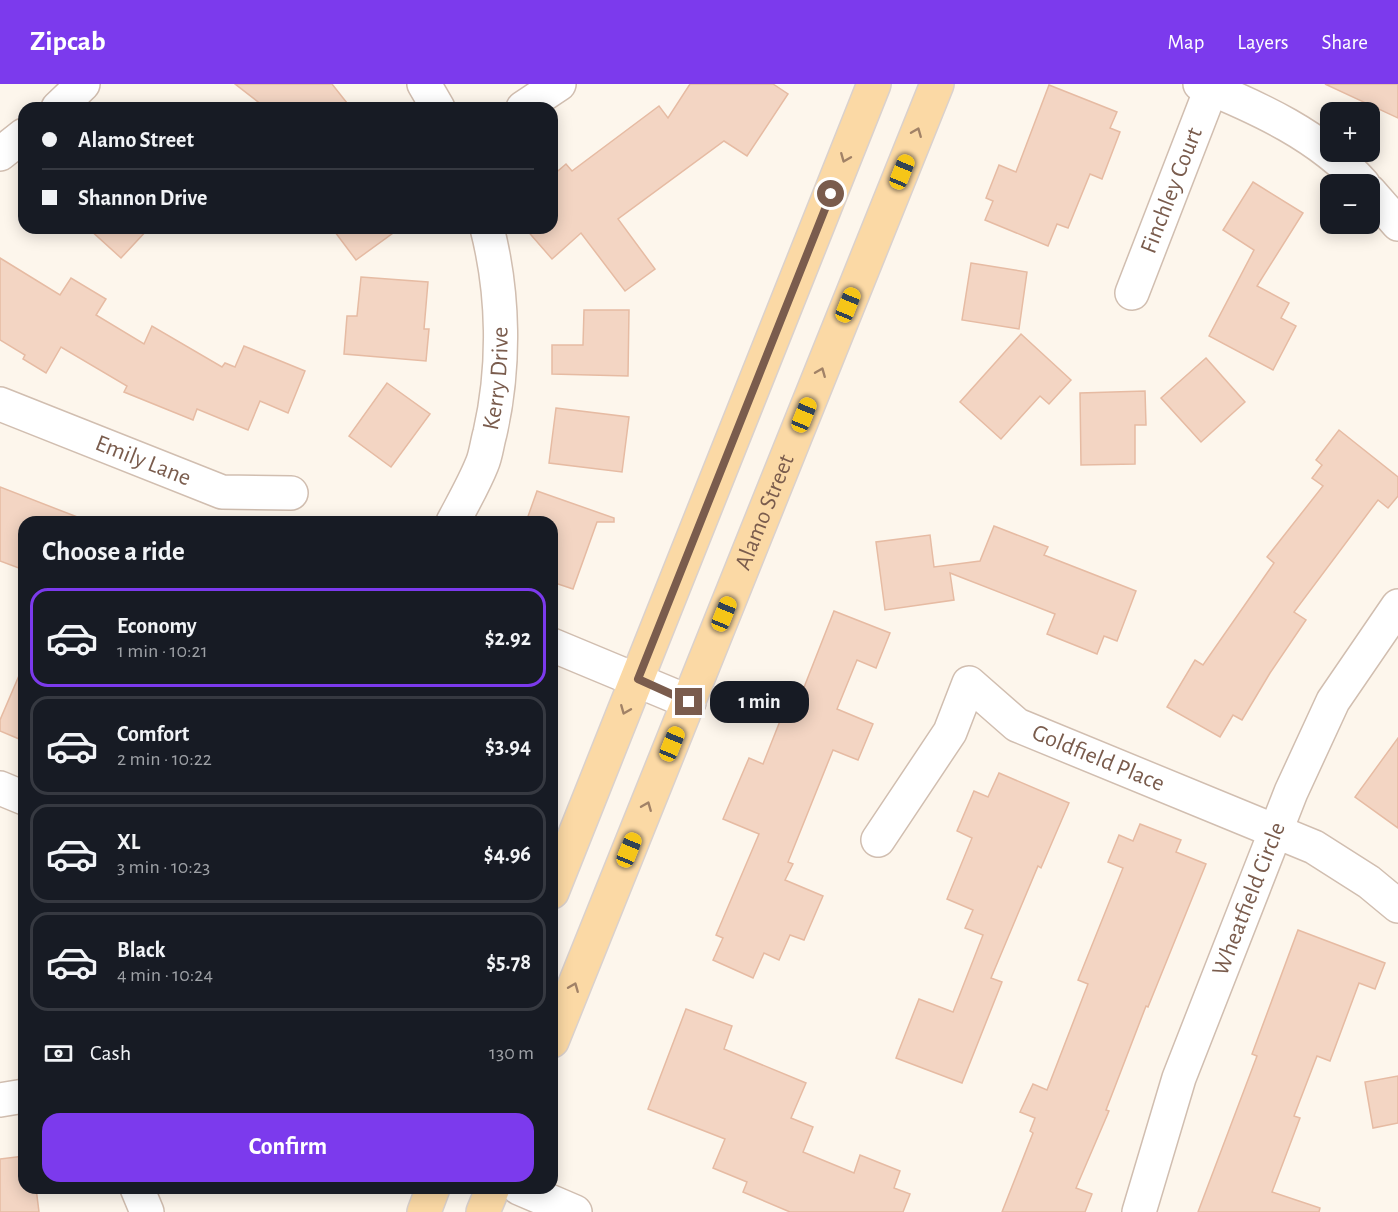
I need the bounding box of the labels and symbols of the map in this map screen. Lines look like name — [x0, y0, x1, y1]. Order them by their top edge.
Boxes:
street label: Finchley Court — [1137, 124, 1207, 257]
one-way arrow — [910, 128, 923, 138]
one-way arrow — [840, 152, 852, 163]
car — [887, 152, 917, 192]
route start — [817, 180, 844, 207]
car — [833, 285, 863, 325]
street label: Kerry Drive — [479, 327, 513, 432]
one-way arrow — [814, 367, 827, 378]
car — [789, 395, 819, 435]
street label: Emily Lane — [92, 431, 194, 490]
street label: Alamo Street — [731, 451, 799, 573]
car — [709, 594, 739, 634]
callout: 1 min — [710, 681, 809, 723]
route end — [675, 688, 702, 715]
one-way arrow — [620, 703, 632, 714]
street label: Goldfield Place — [1029, 721, 1168, 796]
car — [657, 724, 687, 764]
one-way arrow — [640, 801, 652, 812]
street label: Wheatfield Circle — [1208, 819, 1290, 979]
car — [614, 830, 644, 870]
one-way arrow — [567, 982, 579, 993]

